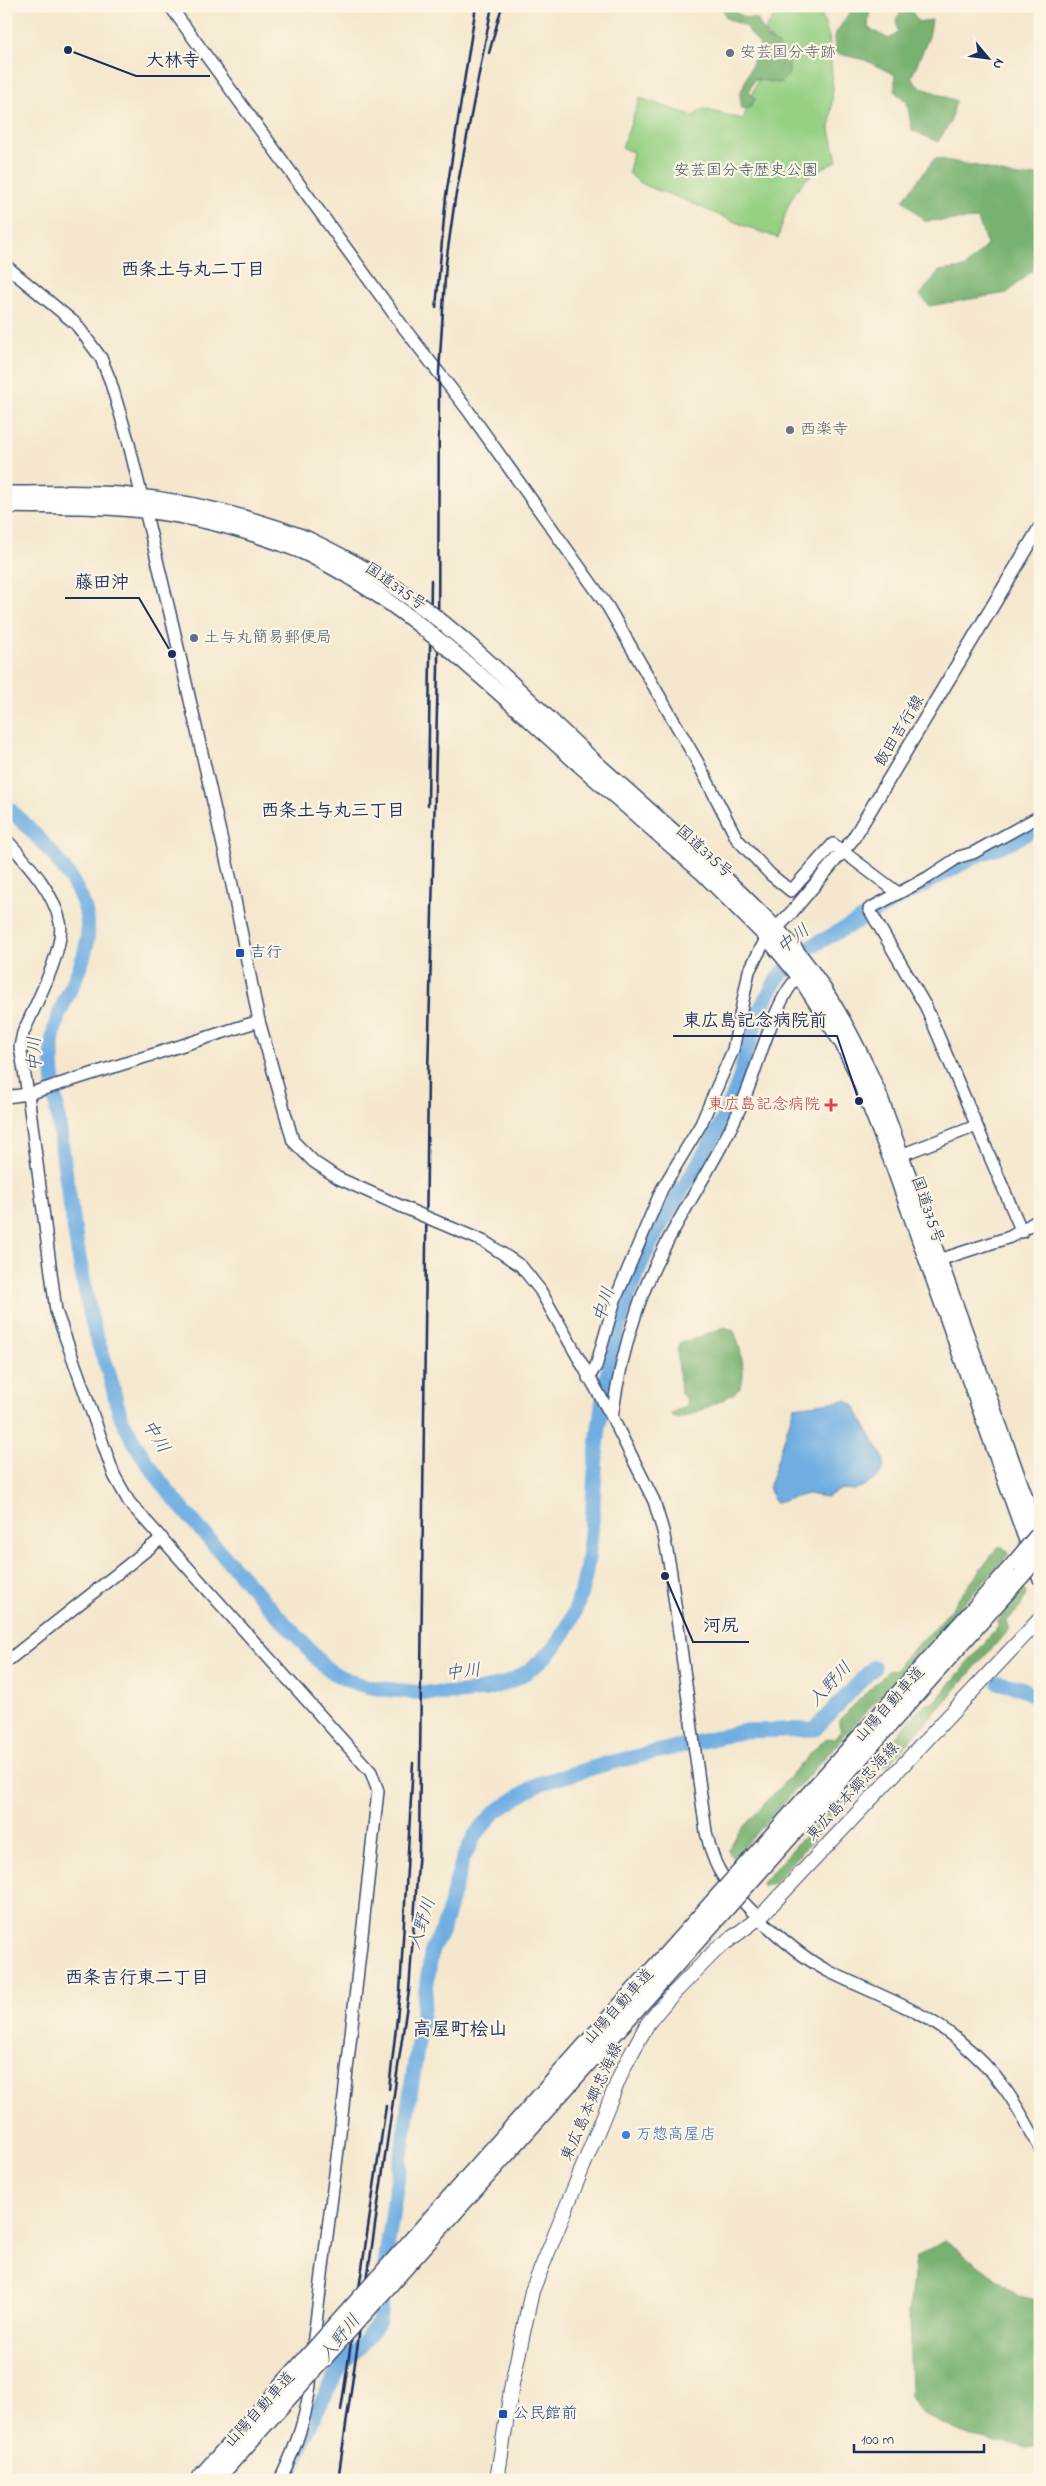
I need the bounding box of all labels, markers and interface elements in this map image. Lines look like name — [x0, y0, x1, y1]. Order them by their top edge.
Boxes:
north arrow — [964, 32, 1014, 82]
place label: 安芸国分寺跡 — [740, 41, 836, 65]
callout: 大林寺 — [136, 43, 210, 76]
marker: 安芸国分寺跡 — [724, 47, 736, 59]
text: 大林寺 — [146, 49, 200, 75]
text: N — [987, 54, 1010, 73]
park label: 安芸国分寺歴史公園 — [674, 159, 818, 183]
district label: 西条土与丸二丁目 — [121, 258, 265, 284]
place label: 西楽寺 — [800, 418, 848, 442]
marker: 西楽寺 — [784, 424, 796, 436]
street label: 国道375号 — [359, 557, 431, 617]
callout: 藤田沖 — [65, 565, 139, 598]
text: 藤田沖 — [75, 571, 129, 597]
place label: 土与丸簡易郵便局 — [204, 626, 332, 650]
marker: 土与丸簡易郵便局 — [188, 632, 200, 644]
street label: 飯田吉行線 — [869, 691, 931, 771]
district label: 西条土与丸三丁目 — [261, 799, 405, 825]
street label: 国道375号 — [670, 820, 738, 884]
water label: 中川 — [772, 919, 816, 961]
place label: 吉行 — [250, 941, 282, 965]
marker: 吉行 — [234, 947, 246, 959]
callout: 東広島記念病院前 — [673, 1003, 837, 1036]
text: 東広島記念病院前 — [683, 1009, 827, 1035]
water label: 中川 — [23, 1036, 49, 1072]
place label: 東広島記念病院 — [708, 1093, 820, 1117]
marker: 東広島記念病院 — [824, 1098, 838, 1112]
street label: 国道375号 — [904, 1173, 950, 1247]
water label: 中川 — [587, 1284, 623, 1326]
water label: 中川 — [135, 1415, 175, 1459]
callout: 河尻 — [693, 1609, 749, 1642]
text: 河尻 — [703, 1614, 739, 1640]
water label: 入野川 — [803, 1656, 859, 1714]
water label: 中川 — [444, 1658, 482, 1688]
street label: 山陽自動車道 — [849, 1661, 931, 1749]
street label: 東広島本郷忠海線 — [801, 1737, 905, 1847]
water label: 入野川 — [402, 1894, 444, 1954]
street label: 山陽自動車道 — [578, 1963, 660, 2051]
district label: 西条吉行東二丁目 — [65, 1966, 209, 1992]
district label: 高屋町桧山 — [412, 2017, 508, 2044]
street label: 東広島本郷忠海線 — [555, 2039, 629, 2165]
place label: 万惣高屋店 — [636, 2123, 716, 2147]
marker: 万惣高屋店 — [620, 2129, 632, 2141]
water label: 入野川 — [314, 2310, 368, 2368]
street label: 山陽自動車道 — [219, 2366, 301, 2454]
place label: 公民館前 — [513, 2402, 577, 2426]
marker: 公民館前 — [497, 2408, 509, 2420]
scale bar — [854, 2421, 984, 2453]
text: 100 m — [861, 2429, 894, 2451]

